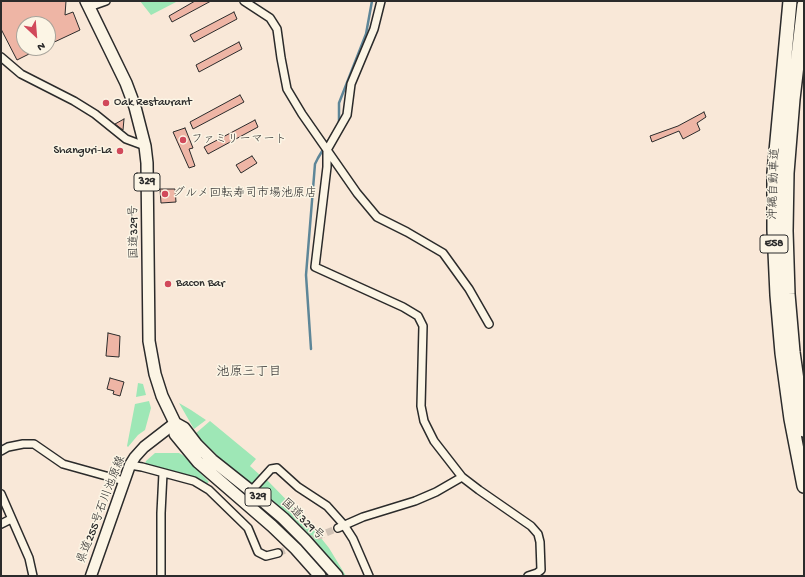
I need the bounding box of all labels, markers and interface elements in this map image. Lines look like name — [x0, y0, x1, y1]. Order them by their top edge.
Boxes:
north arrow — [16, 16, 56, 56]
text: N — [35, 39, 47, 53]
place label: Oak Restaurant — [114, 96, 192, 110]
marker: Oak Restaurant — [101, 98, 111, 108]
place label: ファミリーマート — [191, 133, 287, 147]
marker: ファミリーマート — [178, 135, 188, 145]
place label: Shanguri-La — [53, 144, 112, 158]
marker: Shanguri-La — [115, 146, 125, 156]
street label: 沖縄自動車道 — [767, 148, 783, 220]
road number: 329 — [134, 173, 160, 191]
place label: グルメ回転寿司市場池原店 — [173, 187, 317, 201]
marker: グルメ回転寿司市場池原店 — [160, 189, 170, 199]
street label: 国道329号 — [127, 205, 143, 259]
road number: E58 — [760, 235, 788, 253]
place label: Bacon Bar — [176, 277, 225, 291]
marker: Bacon Bar — [163, 279, 173, 289]
district label: 池原三丁目 — [217, 365, 281, 381]
street label: 県道255号石川池原線 — [75, 454, 129, 566]
road number: 329 — [245, 488, 271, 506]
street label: 国道329号 — [278, 496, 326, 544]

